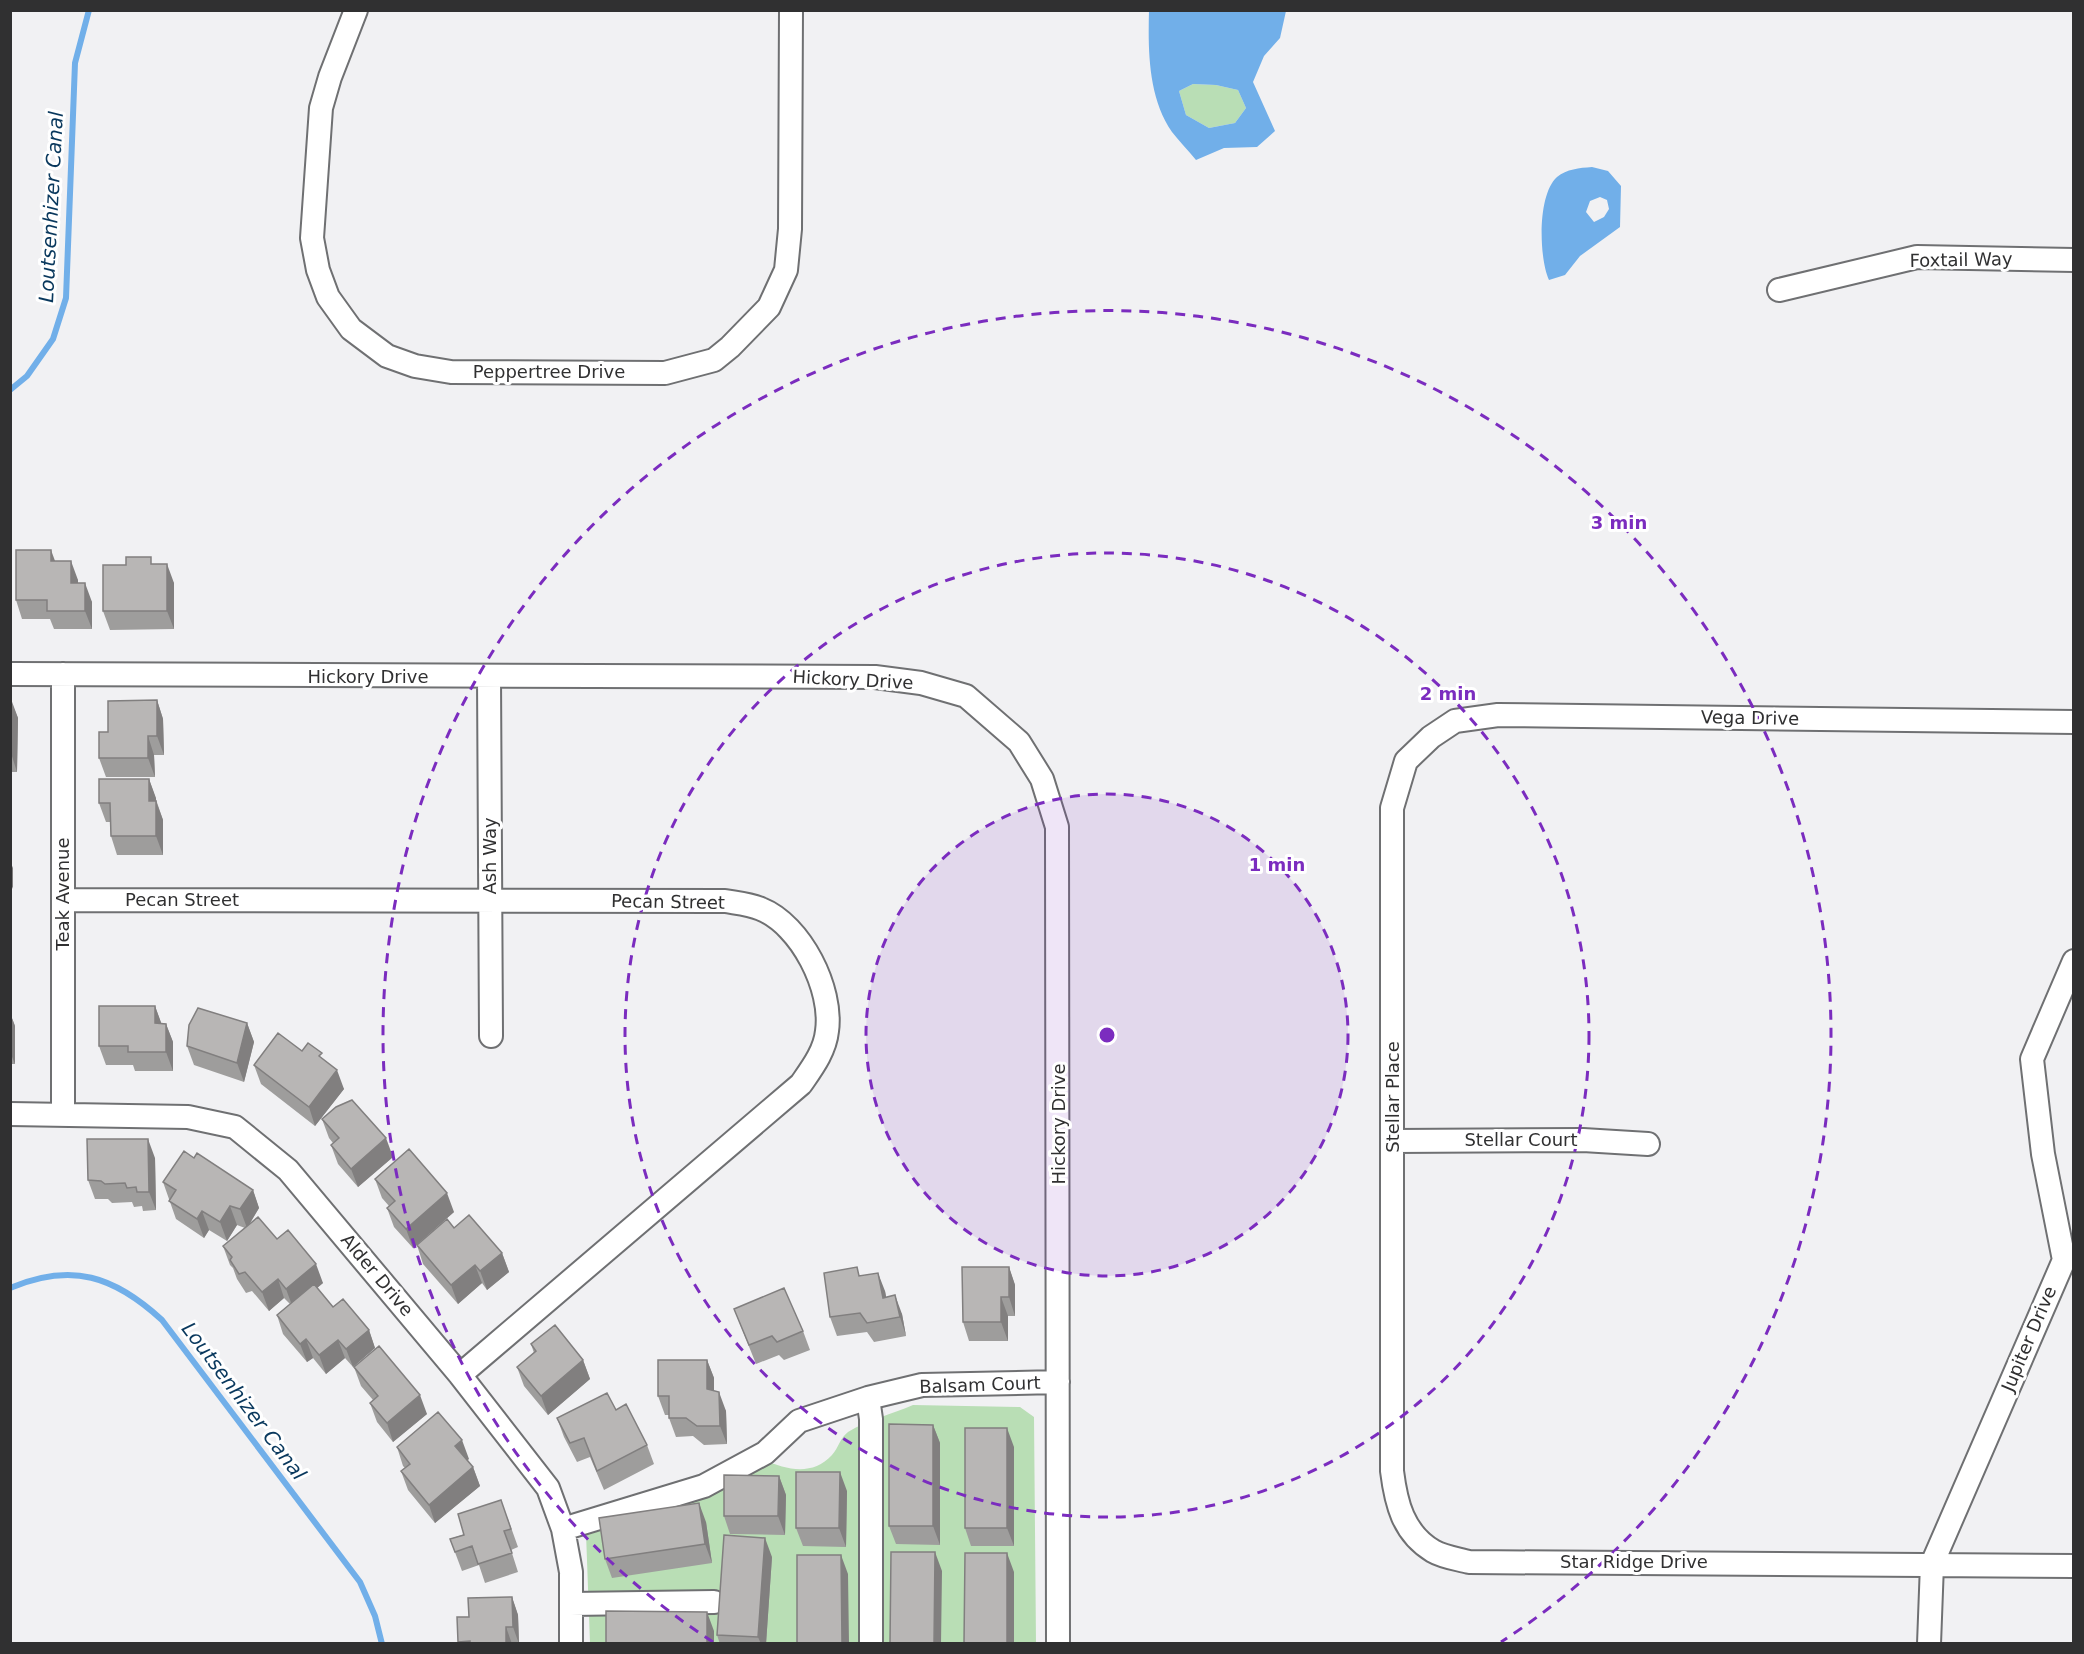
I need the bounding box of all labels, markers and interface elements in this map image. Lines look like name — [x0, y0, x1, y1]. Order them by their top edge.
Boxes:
water label: Loutsenhizer Canal — [34, 110, 68, 303]
street label: Foxtail Way — [1909, 248, 2013, 271]
street label: Peppertree Drive — [473, 361, 625, 382]
text: 3 min — [1591, 512, 1647, 533]
street label: Hickory Drive — [308, 666, 429, 687]
street label: Hickory Drive — [792, 666, 914, 693]
text: 2 min — [1420, 683, 1476, 704]
street label: Vega Drive — [1701, 706, 1799, 729]
street label: Ash Way — [479, 817, 500, 895]
street label: Teak Avenue — [52, 837, 73, 952]
text: 1 min — [1249, 854, 1305, 875]
street label: Pecan Street — [125, 889, 239, 910]
street label: Pecan Street — [611, 890, 725, 913]
centre of rings — [1097, 1025, 1117, 1045]
street label: Stellar Place — [1382, 1041, 1403, 1153]
street label: Hickory Drive — [1048, 1064, 1069, 1185]
street label: Stellar Court — [1464, 1129, 1578, 1150]
street label: Alder Drive — [337, 1229, 418, 1320]
street label: Jupiter Drive — [1997, 1283, 2060, 1396]
water label: Loutsenhizer Canal — [177, 1317, 312, 1485]
street label: Balsam Court — [919, 1372, 1041, 1397]
street label: Star Ridge Drive — [1560, 1551, 1708, 1572]

